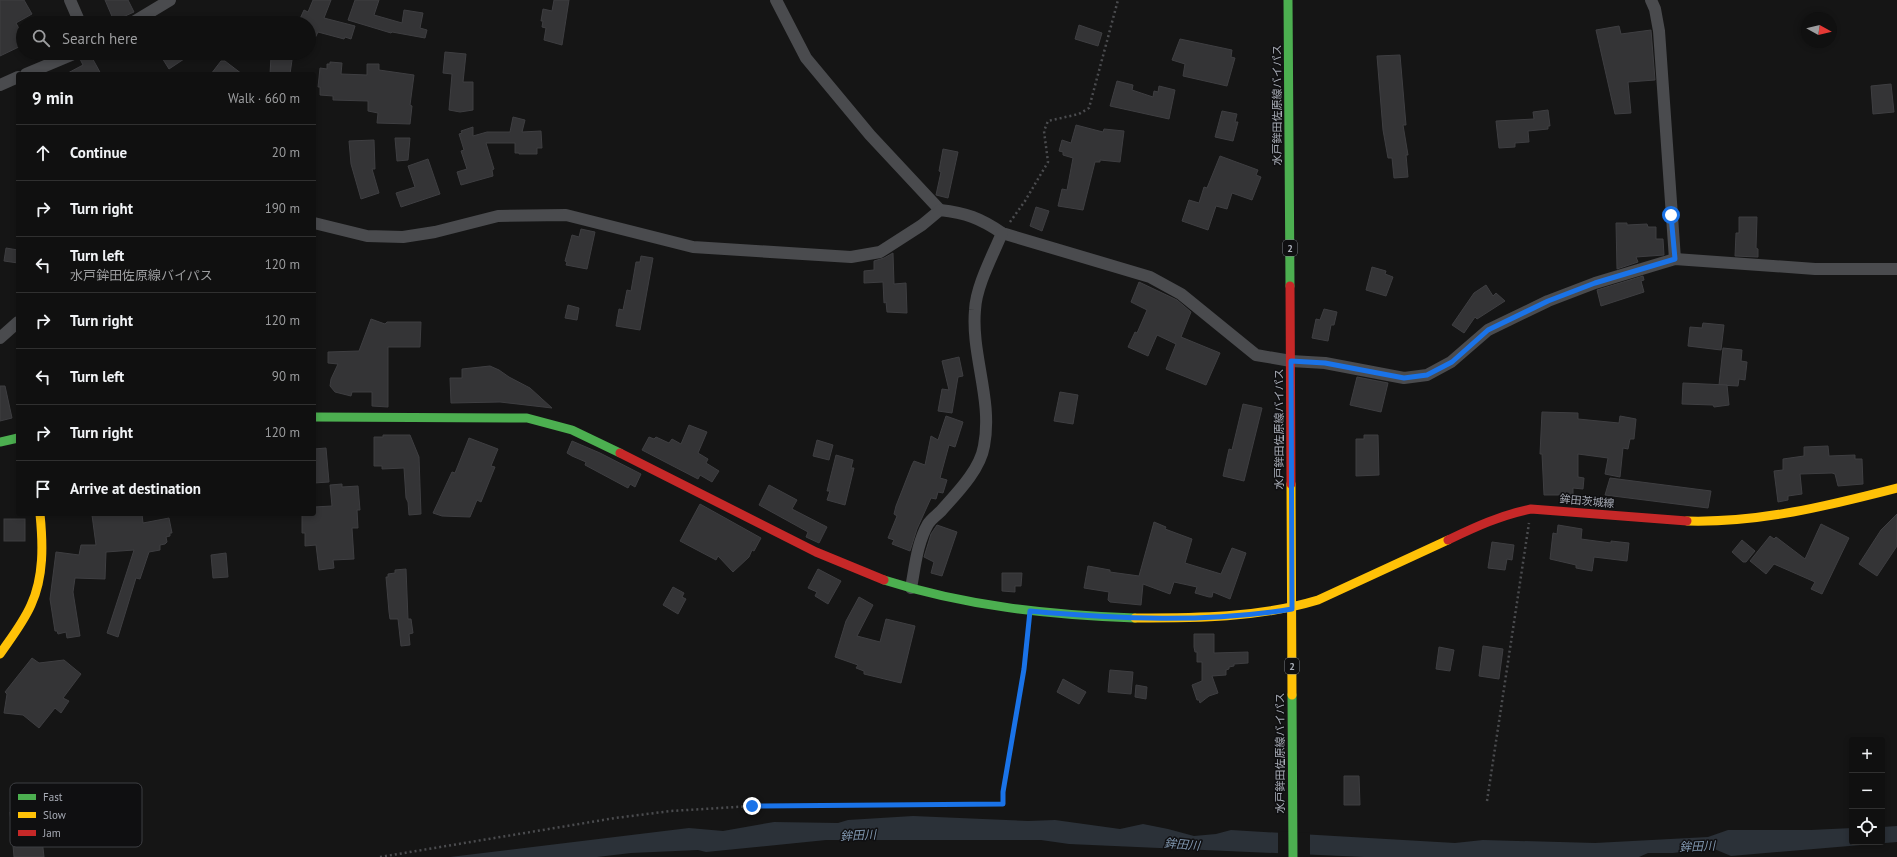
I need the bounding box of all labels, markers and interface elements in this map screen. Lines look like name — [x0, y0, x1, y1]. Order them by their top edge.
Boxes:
north arrow — [1801, 12, 1837, 48]
search box — [16, 16, 316, 60]
icon: search — [30, 27, 52, 49]
text: Search here — [62, 29, 138, 48]
street label: 水戸鉾田佐原線バイパス — [1270, 45, 1284, 165]
text: 9 min — [32, 87, 73, 109]
text: Walk · 660 m — [228, 90, 300, 107]
icon: ahead — [32, 142, 54, 164]
text: Continue — [70, 143, 127, 162]
text: 20 m — [272, 144, 300, 161]
icon: right — [32, 198, 54, 220]
text: Turn right — [70, 199, 133, 218]
text: 190 m — [265, 200, 300, 217]
route start — [1662, 206, 1680, 224]
road number: 2 — [1283, 240, 1297, 256]
text: Turn left — [70, 246, 124, 265]
icon: left — [32, 254, 54, 276]
text: 120 m — [265, 256, 300, 273]
text: 水戸鉾田佐原線バイパス — [70, 267, 213, 284]
icon: right — [32, 310, 54, 332]
text: Turn right — [70, 311, 133, 330]
text: 120 m — [265, 312, 300, 329]
icon: left — [32, 366, 54, 388]
text: Turn left — [70, 367, 124, 386]
text: 90 m — [272, 368, 300, 385]
street label: 水戸鉾田佐原線バイパス — [1272, 369, 1286, 489]
icon: right — [32, 422, 54, 444]
text: Turn right — [70, 423, 133, 442]
text: 120 m — [265, 424, 300, 441]
icon: arrive — [32, 478, 54, 500]
text: Arrive at destination — [70, 479, 201, 498]
street label: 鉾田茨城線 — [1559, 492, 1615, 510]
road number: 2 — [1285, 658, 1299, 674]
street label: 水戸鉾田佐原線バイパス — [1273, 693, 1287, 813]
map controls — [1849, 737, 1885, 845]
button: + — [1849, 737, 1885, 773]
button: − — [1849, 773, 1885, 809]
legend — [10, 783, 142, 847]
text: Fast — [43, 790, 63, 804]
route end — [743, 797, 761, 815]
text: Slow — [43, 808, 66, 822]
button: locate — [1849, 809, 1885, 845]
text: Jam — [42, 826, 61, 840]
water label: 鉾田川 — [840, 826, 878, 843]
water label: 鉾田川 — [1163, 835, 1203, 853]
water label: 鉾田川 — [1679, 838, 1717, 854]

